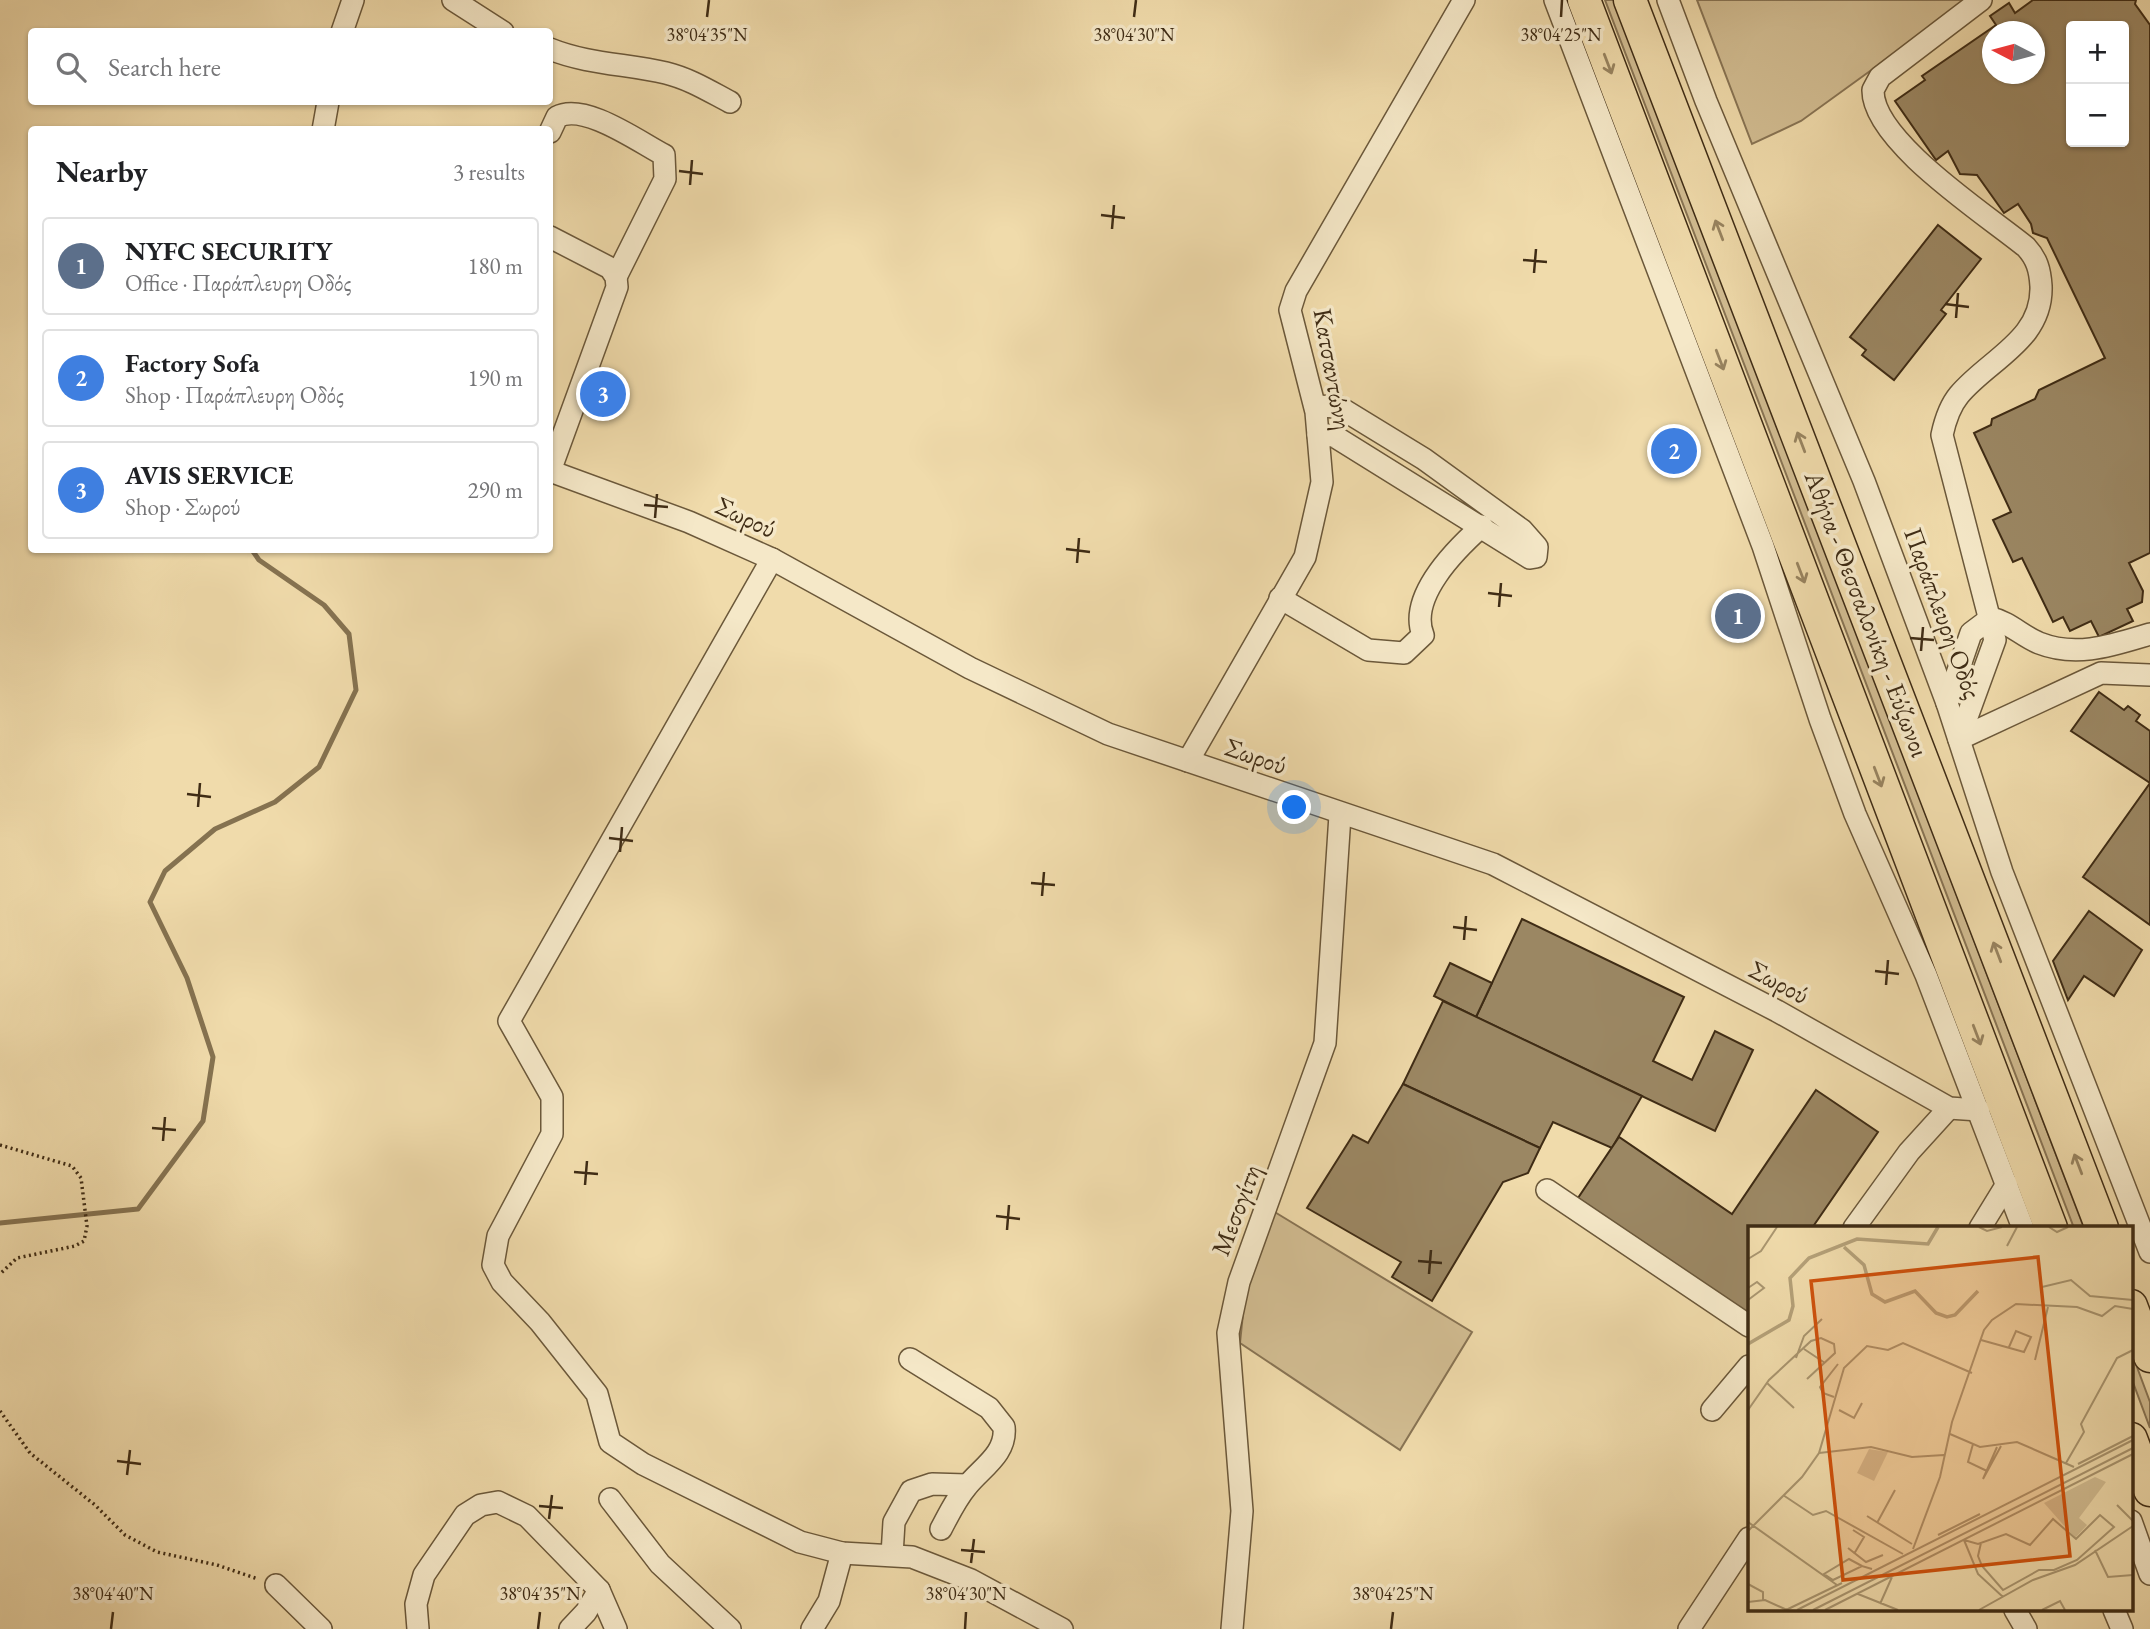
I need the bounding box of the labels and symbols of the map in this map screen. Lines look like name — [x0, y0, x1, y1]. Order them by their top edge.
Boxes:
north arrow — [1982, 21, 2045, 84]
text: 38°04'35"N — [667, 23, 748, 46]
text: 38°04'30"N — [1094, 23, 1175, 46]
text: 38°04'25"N — [1521, 23, 1602, 46]
one-way arrow — [1603, 52, 1616, 74]
one-way arrow — [1712, 219, 1725, 241]
street label: Κατσαντώνη — [1306, 306, 1360, 432]
one-way arrow — [1715, 349, 1727, 371]
pin: 3 — [580, 368, 626, 420]
pin: 2 — [1651, 425, 1697, 477]
one-way arrow — [1794, 432, 1807, 453]
street label: Αθήνα - Θεσσαλονίκη - Εύζωνοι — [1796, 465, 1937, 762]
street label: Σωρού — [710, 488, 782, 546]
street label: Παράπλευρη Οδός — [1896, 523, 1990, 703]
one-way arrow — [1795, 561, 1808, 583]
pin: 1 — [1715, 590, 1761, 642]
street label: Σωρού — [1221, 730, 1291, 782]
one-way arrow — [1873, 765, 1886, 787]
your location — [1277, 790, 1311, 824]
one-way arrow — [1989, 941, 2002, 963]
street label: Σωρού — [1743, 952, 1815, 1012]
one-way arrow — [1972, 1024, 1985, 1045]
one-way arrow — [2071, 1154, 2083, 1176]
street label: Μεσογίτη — [1203, 1160, 1269, 1260]
inset map — [1748, 1226, 2132, 1612]
text: 38°04'40"N — [73, 1582, 154, 1605]
text: 38°04'35"N — [500, 1582, 581, 1605]
text: 38°04'30"N — [926, 1582, 1007, 1605]
text: 38°04'25"N — [1353, 1582, 1434, 1605]

